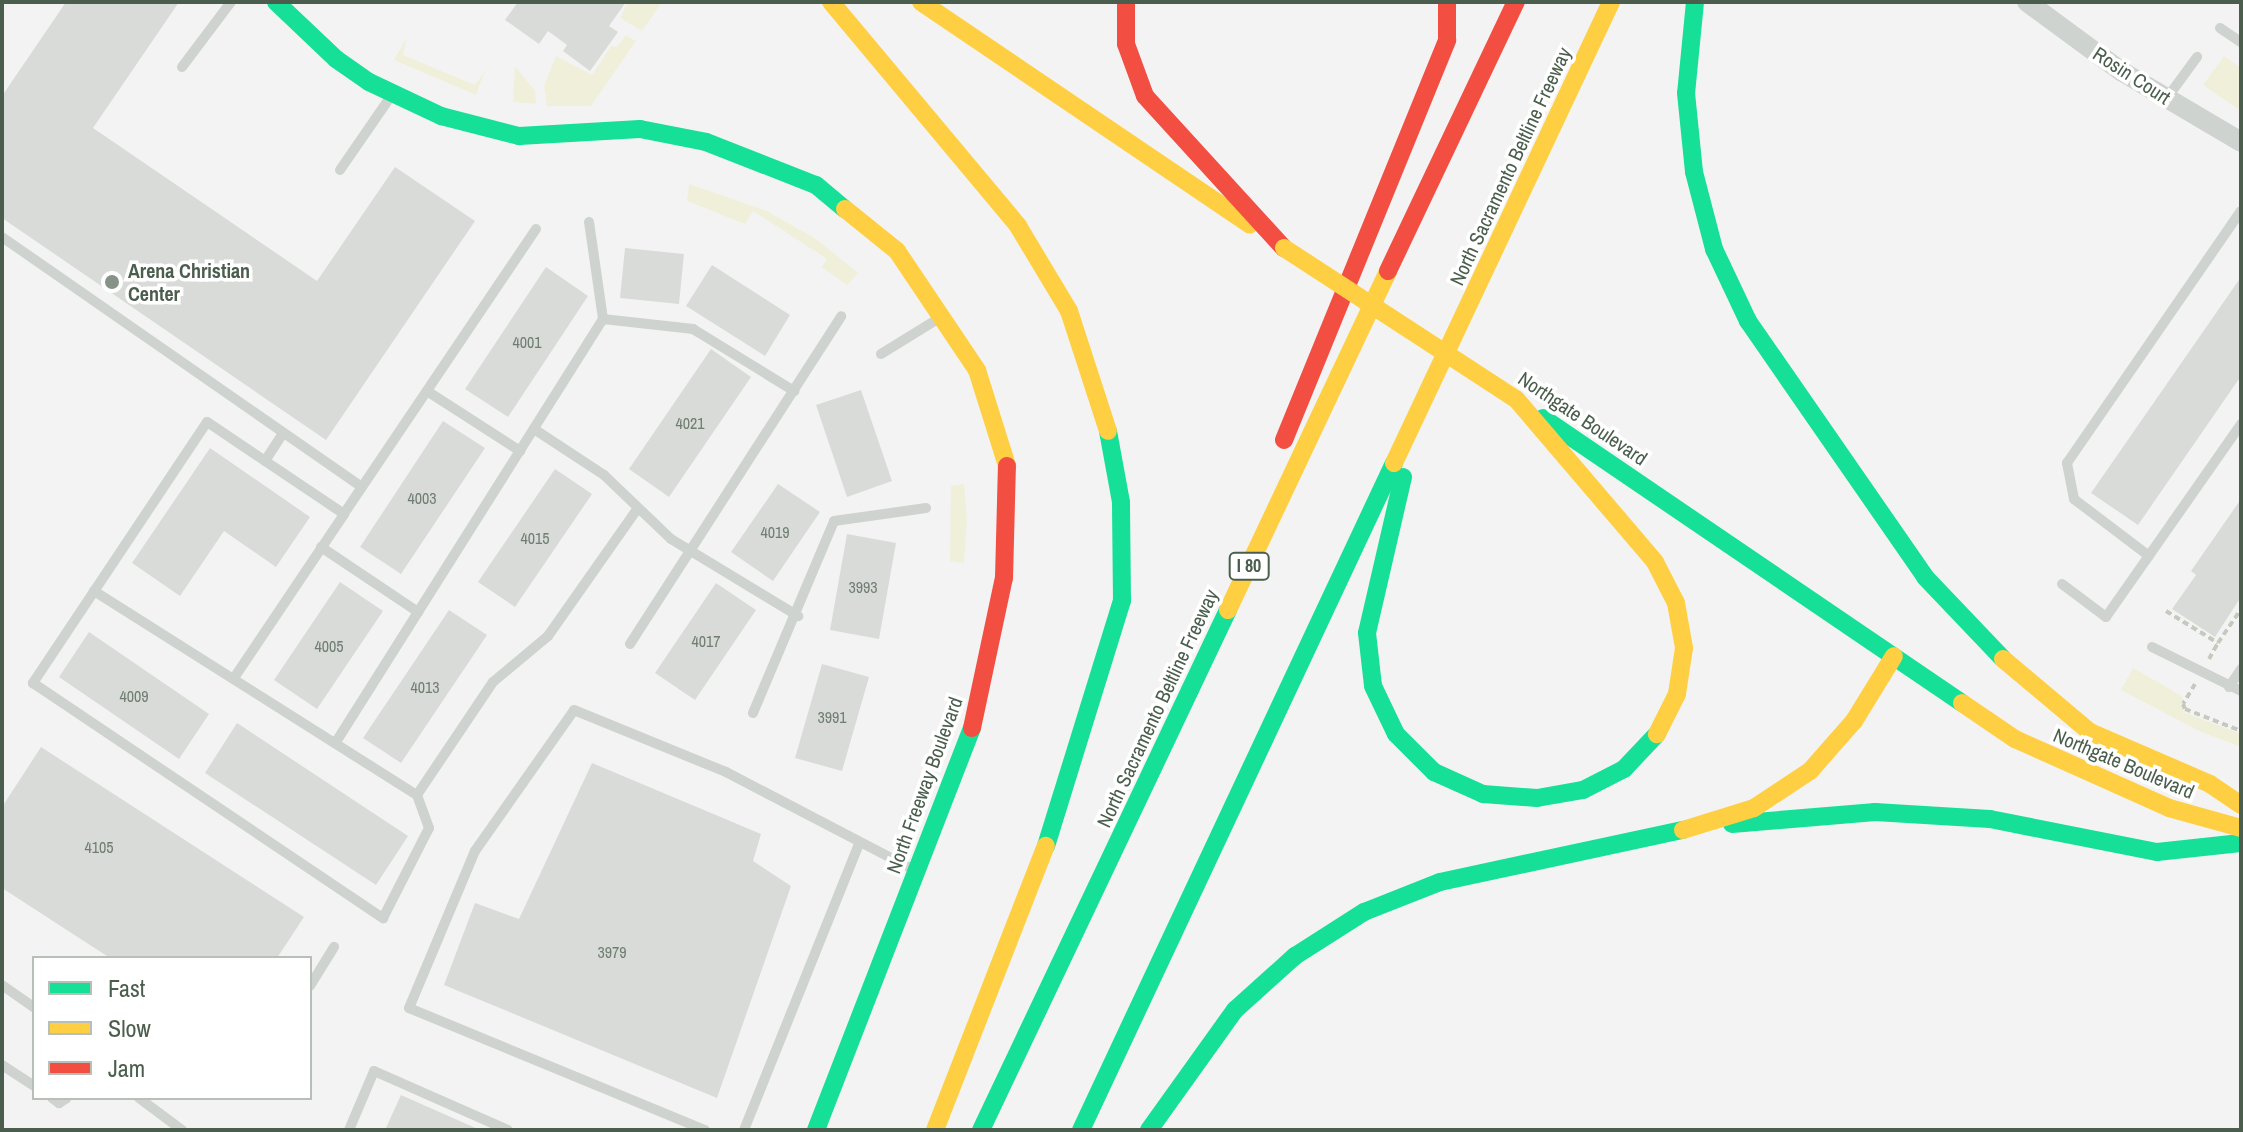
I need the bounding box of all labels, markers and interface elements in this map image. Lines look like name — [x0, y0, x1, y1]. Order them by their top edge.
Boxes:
street label: Rosin Court — [2089, 41, 2175, 109]
street label: North Sacramento Beltline Freeway — [1444, 43, 1576, 289]
place label: Arena Christian Center — [128, 258, 250, 305]
marker: Arena Christian Center — [103, 273, 121, 291]
house number: 4001 — [512, 332, 542, 352]
street label: Northgate Boulevard — [1514, 366, 1652, 470]
house number: 4021 — [675, 413, 705, 433]
house number: 4003 — [407, 488, 437, 508]
house number: 4019 — [760, 522, 790, 542]
house number: 4015 — [520, 528, 550, 548]
road number: I 80 — [1227, 552, 1271, 580]
house number: 3993 — [848, 577, 878, 597]
street label: North Sacramento Beltline Freeway — [1091, 585, 1223, 831]
house number: 4017 — [691, 631, 721, 651]
house number: 4005 — [314, 636, 344, 656]
house number: 4013 — [410, 677, 440, 697]
house number: 4009 — [119, 686, 149, 706]
street label: North Freeway Boulevard — [881, 694, 967, 876]
house number: 3991 — [817, 707, 847, 727]
street label: Northgate Boulevard — [2050, 723, 2198, 803]
house number: 4105 — [84, 837, 114, 857]
house number: 3979 — [597, 942, 627, 962]
legend — [32, 956, 312, 1100]
text: Fast — [108, 972, 145, 1004]
text: Slow — [108, 1012, 151, 1044]
text: Jam — [108, 1052, 145, 1084]

